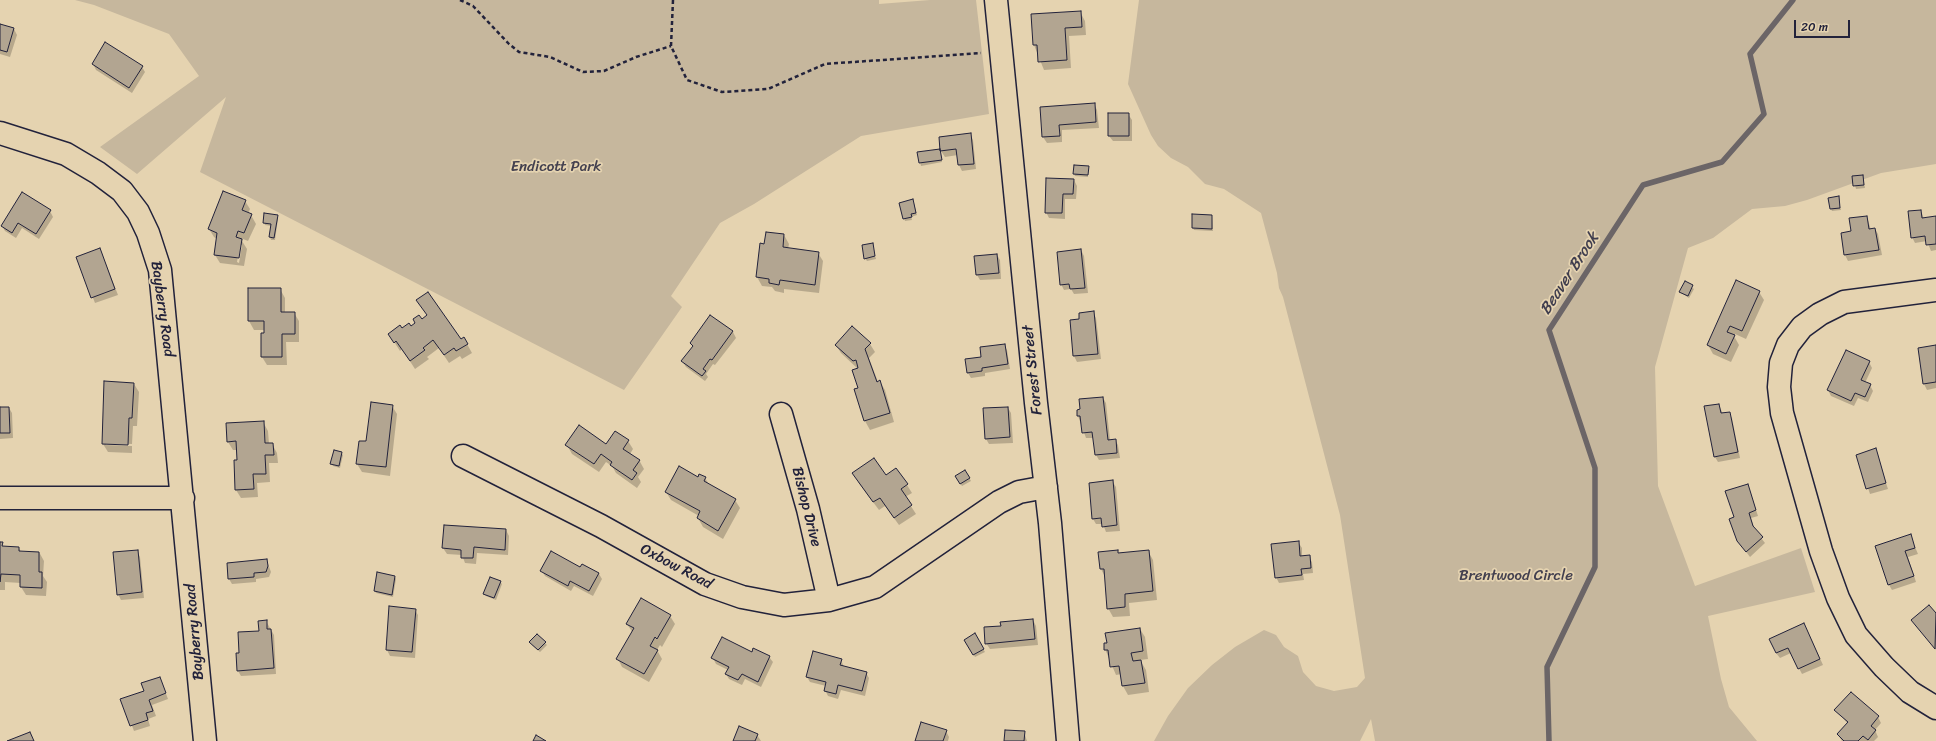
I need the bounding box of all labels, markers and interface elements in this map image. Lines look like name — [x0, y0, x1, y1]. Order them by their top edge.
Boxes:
scale bar — [1796, 12, 1852, 38]
text: 20 m — [1801, 16, 1828, 38]
park label: Endicott Park — [511, 158, 601, 176]
water label: Beaver Brook — [1536, 230, 1604, 318]
street label: Bayberry Road — [146, 260, 178, 358]
street label: Forest Street — [1019, 324, 1047, 416]
street label: Bishop Drive — [787, 465, 825, 549]
street label: Oxbow Road — [637, 540, 715, 594]
park label: Brentwood Circle — [1459, 567, 1573, 585]
street label: Bayberry Road — [182, 583, 208, 681]

